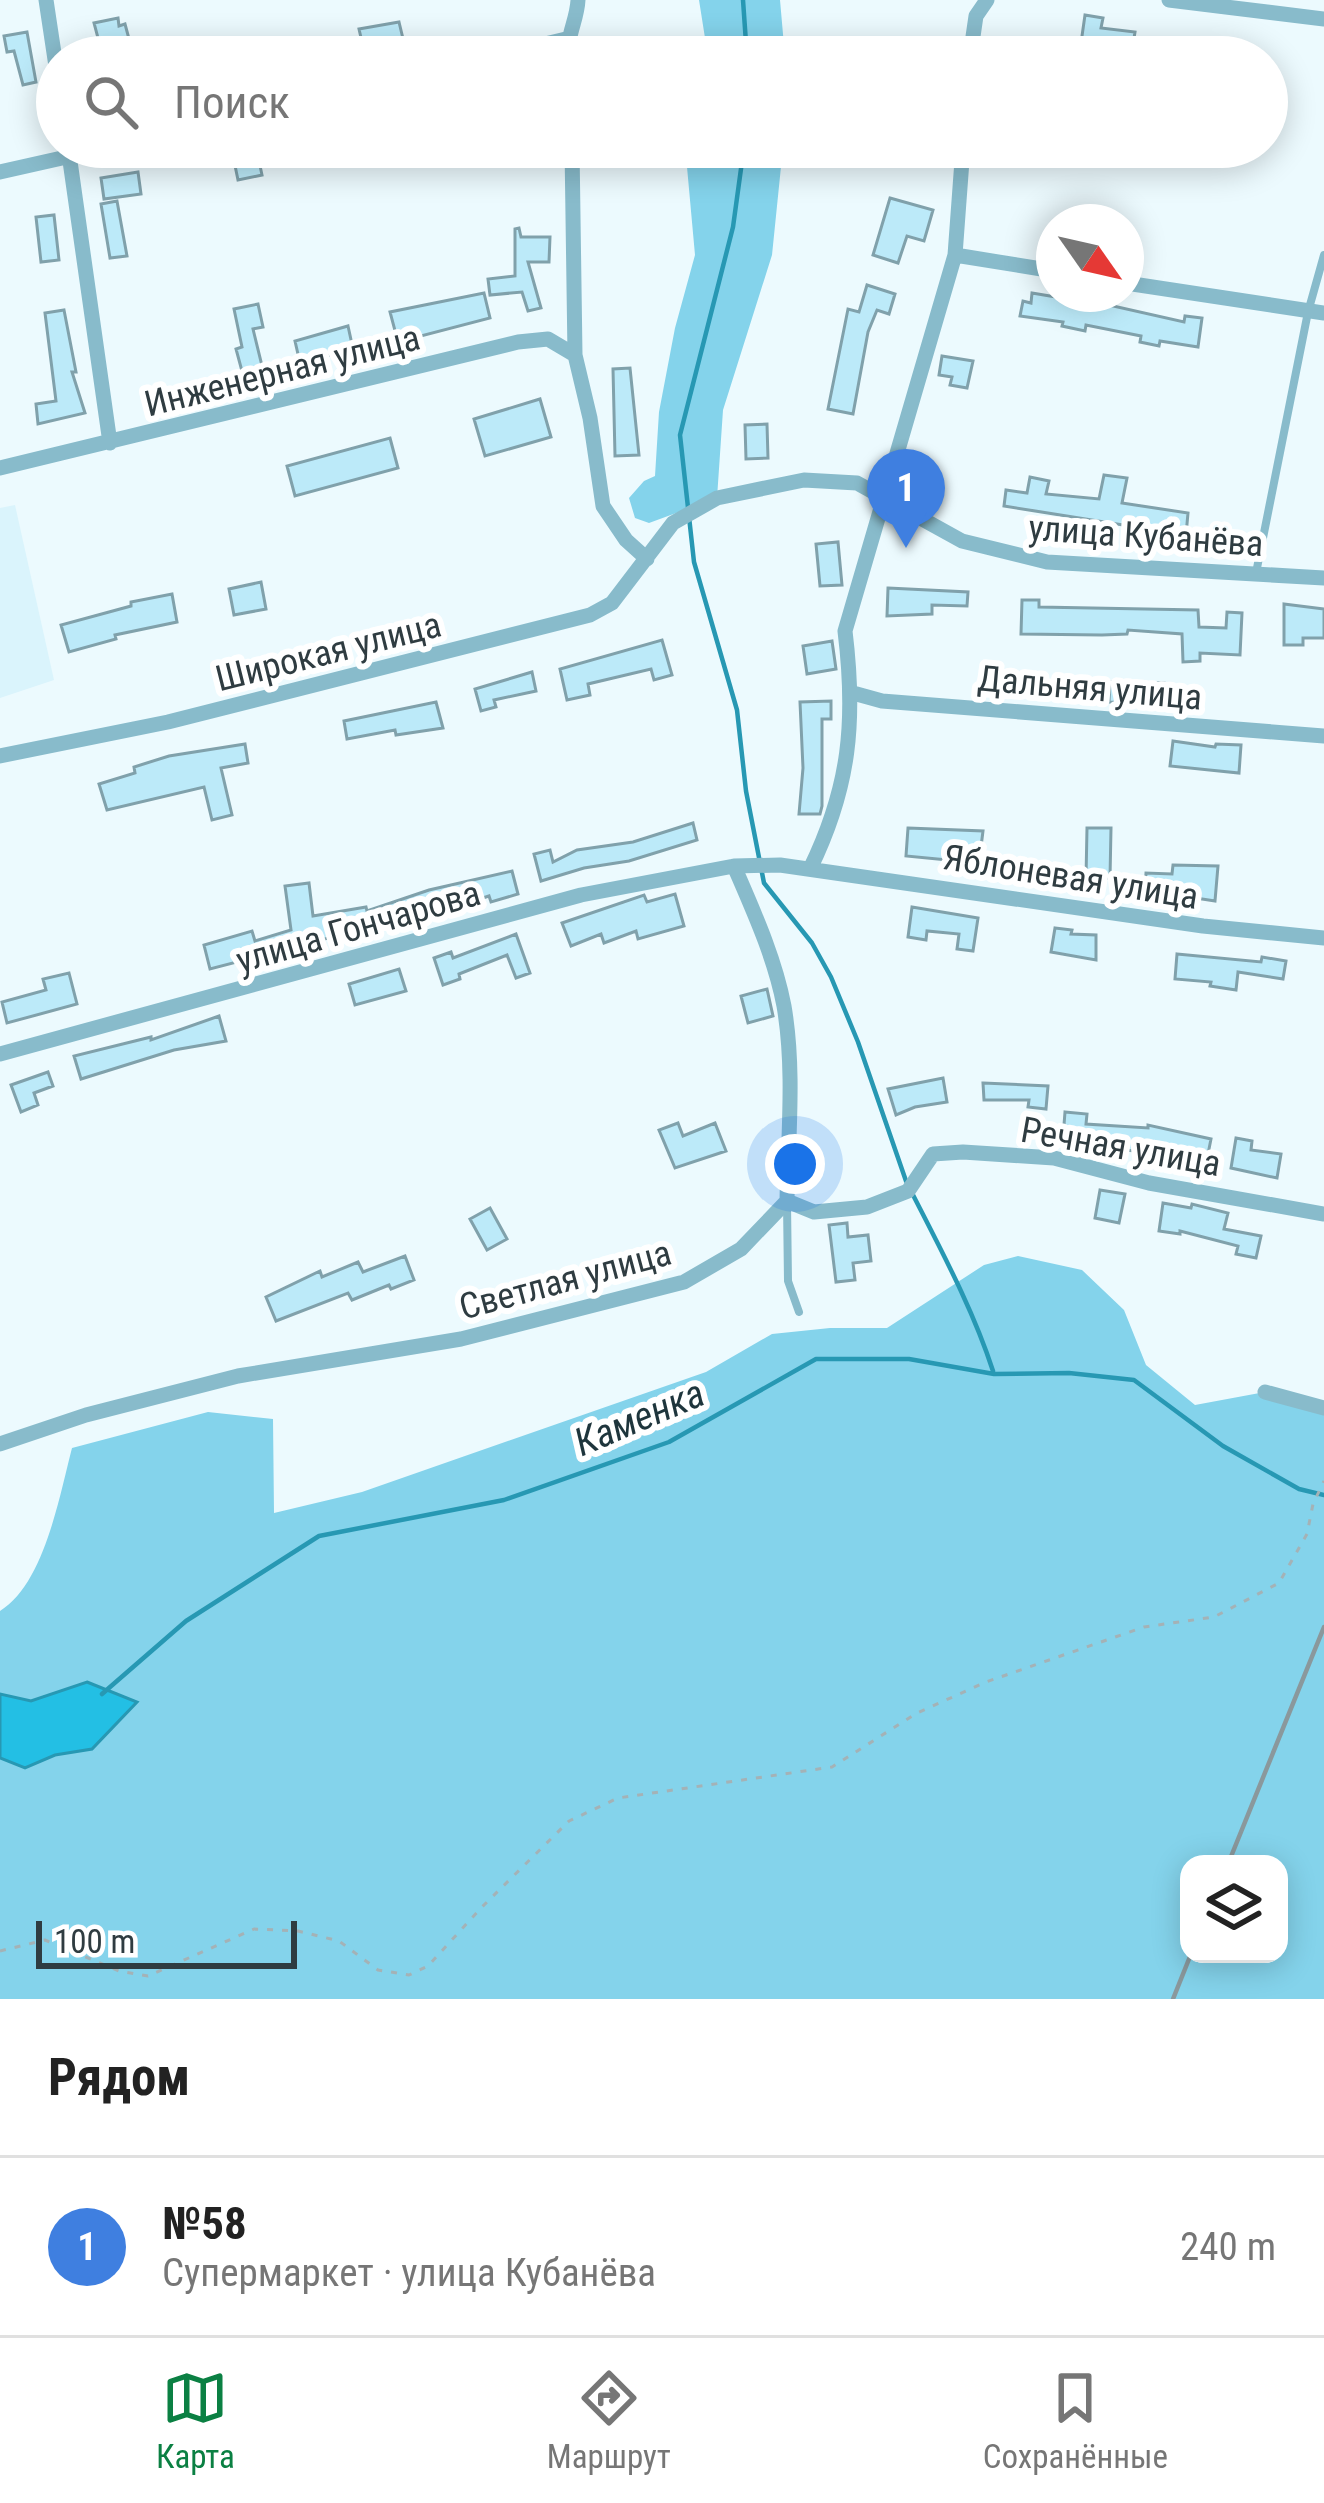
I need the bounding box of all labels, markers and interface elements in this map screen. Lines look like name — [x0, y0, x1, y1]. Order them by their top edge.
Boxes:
search box — [36, 36, 1288, 168]
icon: search — [78, 69, 144, 135]
text: Поиск — [174, 76, 290, 129]
north arrow — [1036, 204, 1144, 312]
street label: Инженерная улица — [140, 316, 424, 425]
pin: 1 — [867, 449, 945, 548]
street label: улица Кубанёва — [1027, 507, 1265, 565]
street label: Широкая улица — [211, 604, 445, 700]
street label: Дальняя улица — [976, 657, 1204, 719]
street label: Яблоневая улица — [940, 836, 1201, 918]
street label: улица Гончарова — [231, 872, 485, 982]
street label: Речная улица — [1018, 1109, 1224, 1185]
your location — [765, 1134, 825, 1194]
street label: Светлая улица — [455, 1232, 676, 1328]
water label: Каменка — [567, 1370, 711, 1466]
map controls — [1180, 1855, 1288, 1963]
button: layers — [1180, 1855, 1288, 1963]
scale bar — [36, 1915, 297, 1968]
text: 100 m — [54, 1922, 135, 1961]
text: Рядом — [48, 2048, 190, 2107]
text: №58 — [162, 2197, 247, 2250]
text: 1 — [77, 2224, 97, 2270]
text: 240 m — [1180, 2224, 1276, 2270]
text: Супермаркет · улица Кубанёва — [162, 2250, 656, 2296]
tab: Карта — [156, 2365, 235, 2476]
tab: Маршрут — [547, 2365, 671, 2476]
tab: Сохранённые — [983, 2365, 1168, 2476]

